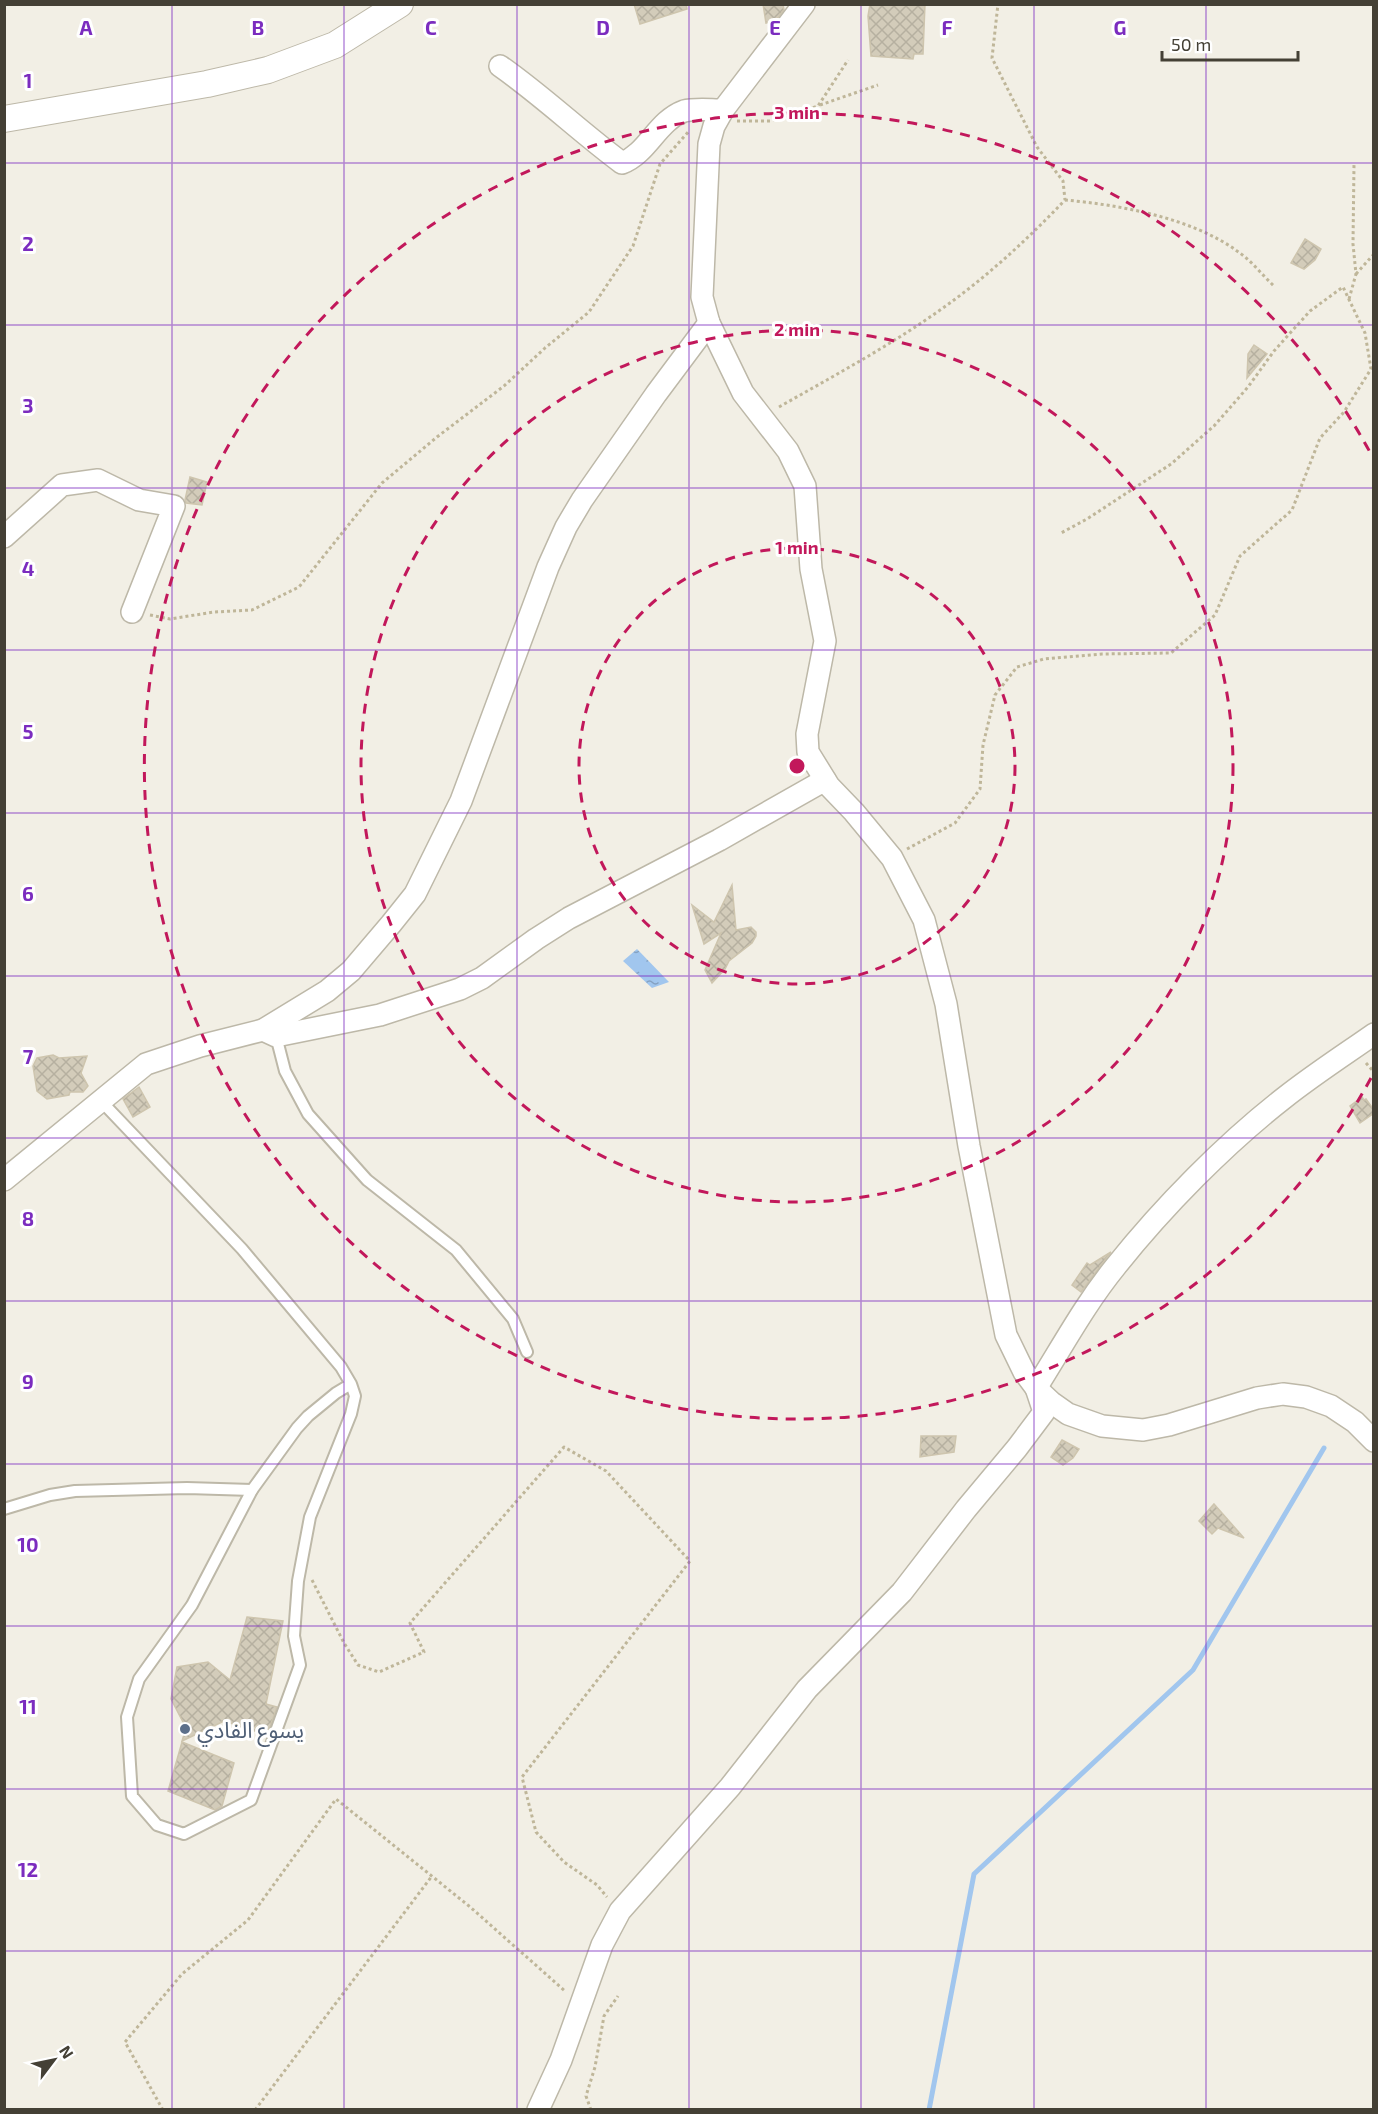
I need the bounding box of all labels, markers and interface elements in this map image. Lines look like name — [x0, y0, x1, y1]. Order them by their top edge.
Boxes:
text: A — [79, 15, 93, 39]
text: B — [252, 15, 264, 39]
text: C — [425, 15, 437, 39]
text: D — [596, 15, 610, 39]
text: E — [769, 15, 781, 39]
text: F — [941, 15, 953, 39]
text: G — [1114, 15, 1126, 39]
scale bar — [1162, 24, 1298, 62]
text: 50 m — [1171, 33, 1211, 55]
text: 1 — [24, 68, 32, 92]
text: 3 min — [774, 101, 820, 123]
text: 2 — [22, 231, 34, 255]
text: 2 min — [774, 318, 820, 340]
text: 3 — [22, 393, 34, 417]
text: 1 min — [775, 536, 819, 558]
text: 4 — [22, 556, 35, 580]
text: 5 — [22, 719, 34, 743]
centre of rings — [787, 756, 807, 776]
text: 6 — [22, 881, 34, 905]
text: 7 — [23, 1044, 34, 1068]
text: 8 — [22, 1206, 34, 1230]
text: 9 — [22, 1369, 34, 1393]
text: 10 — [17, 1532, 39, 1556]
text: 11 — [19, 1694, 37, 1718]
place label: يسوع الفادي — [197, 1716, 304, 1747]
marker: يسوع الفادي — [178, 1722, 192, 1736]
text: 12 — [18, 1857, 38, 1881]
north arrow — [24, 2030, 84, 2090]
text: N — [56, 2042, 78, 2062]

